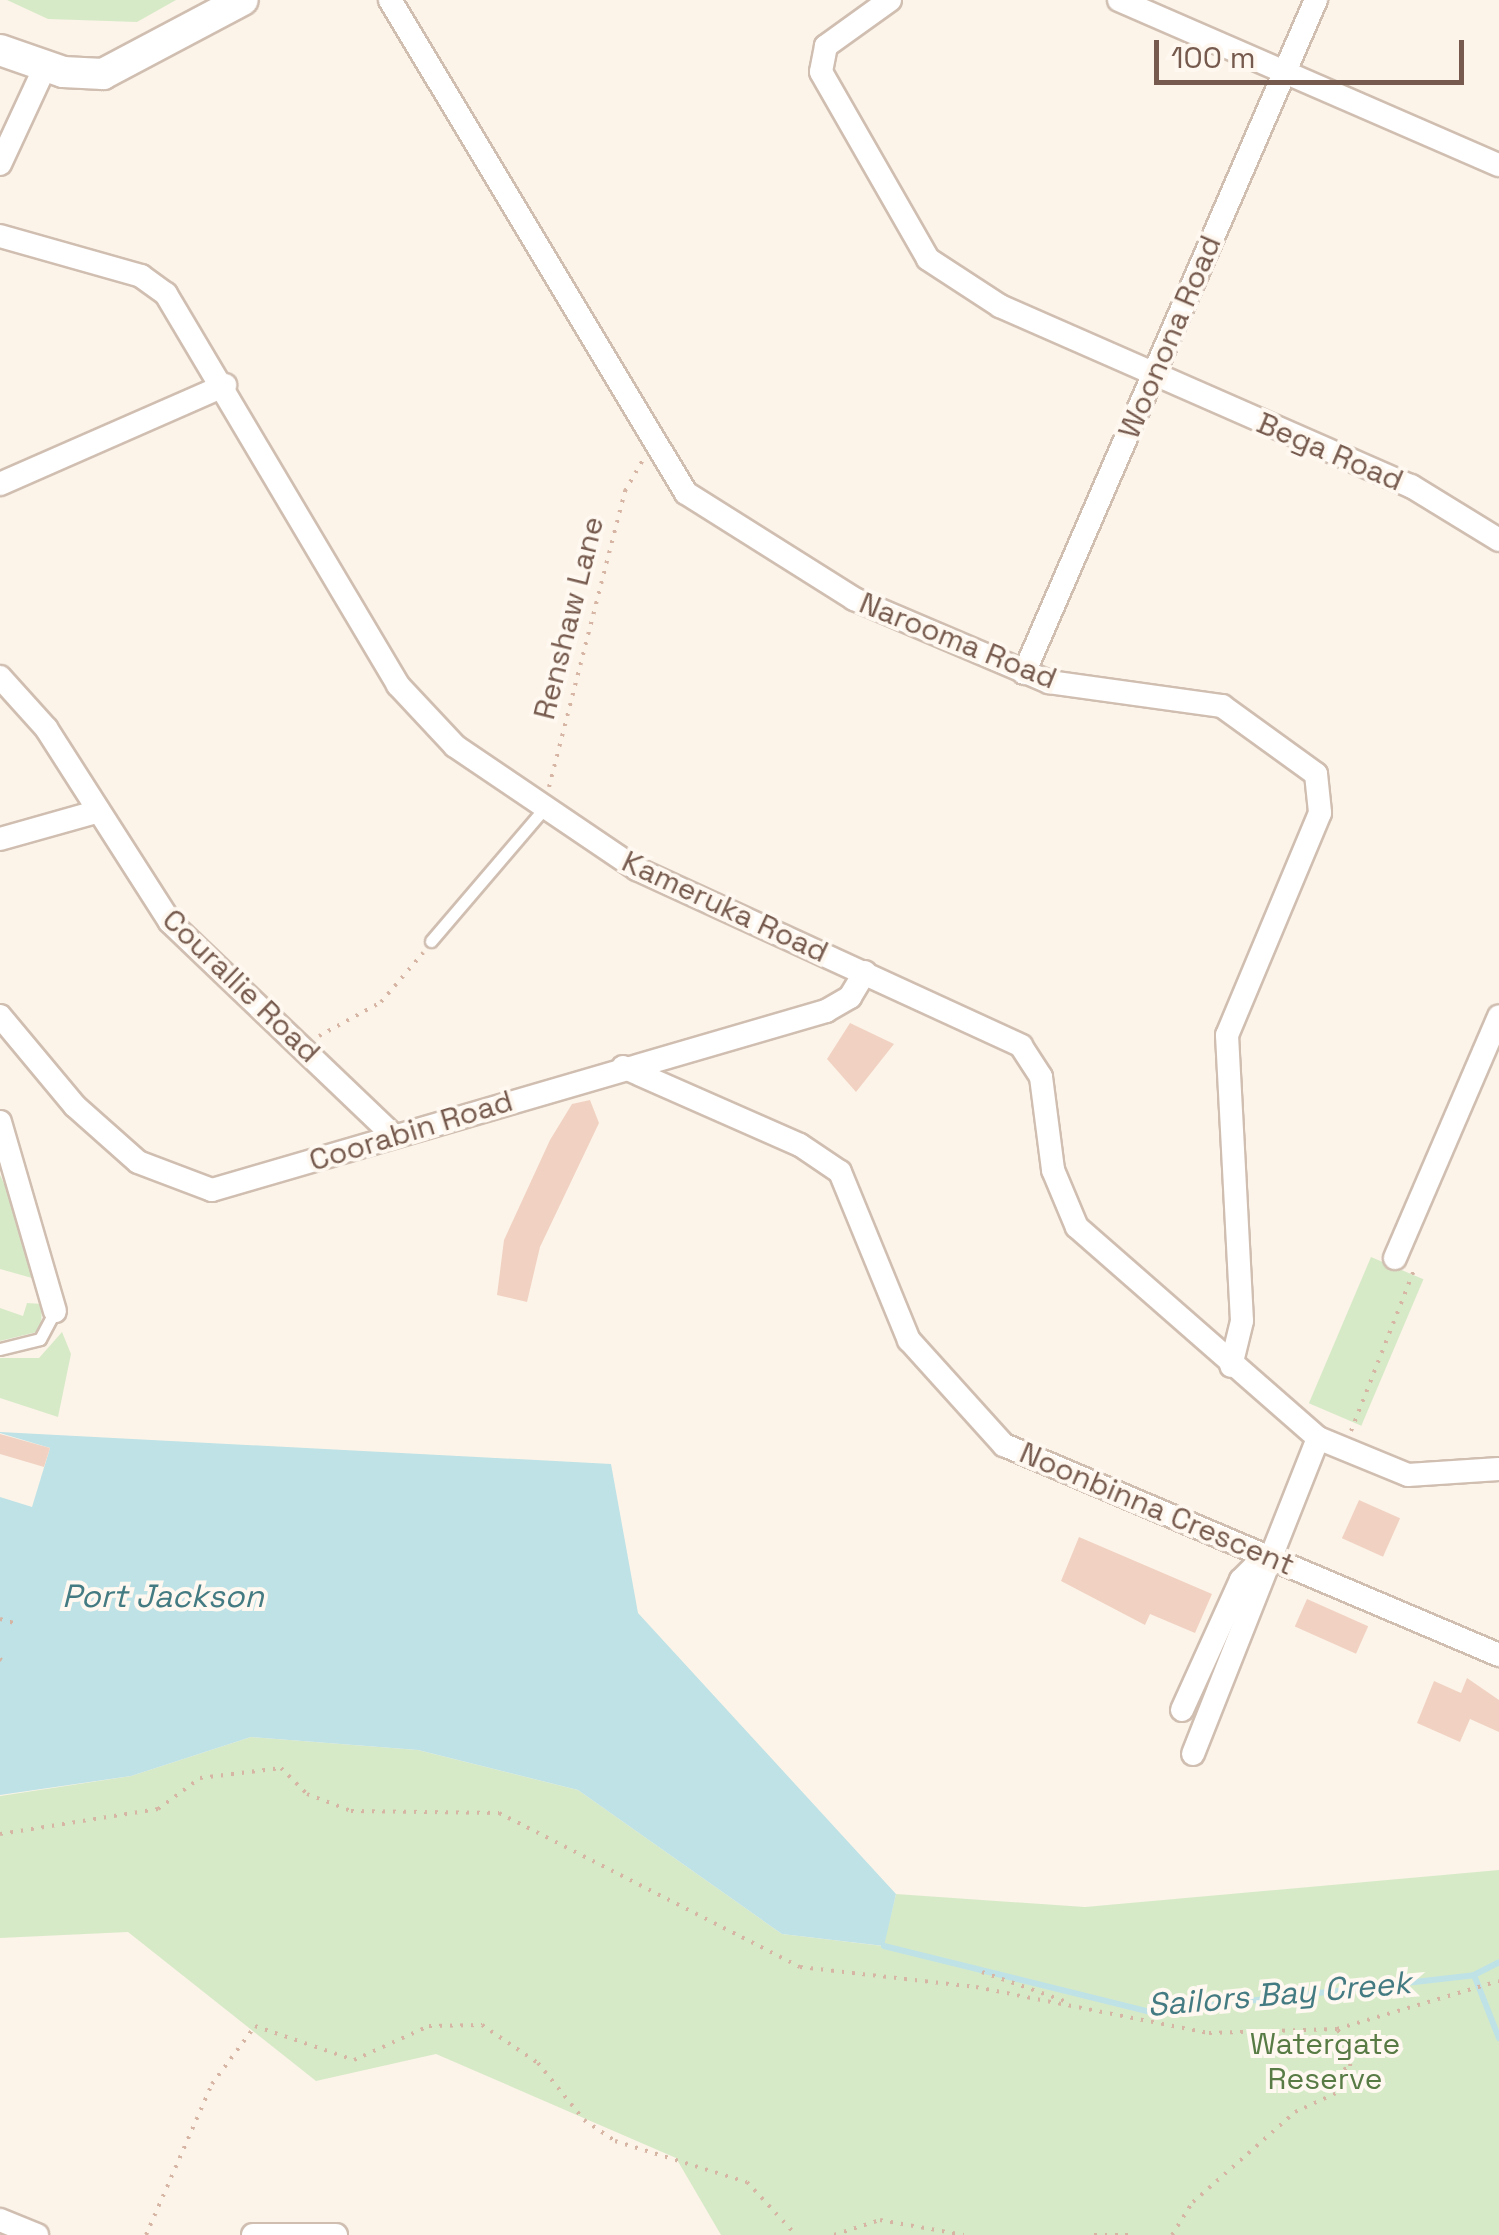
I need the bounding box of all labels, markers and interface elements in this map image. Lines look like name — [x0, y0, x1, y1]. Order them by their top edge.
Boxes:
scale bar — [1159, 20, 1469, 82]
text: 100 m — [1171, 38, 1256, 77]
street label: Woonona Road — [1111, 230, 1229, 444]
street label: Bega Road — [1251, 405, 1409, 499]
street label: Renshaw Lane — [526, 513, 612, 723]
street label: Narooma Road — [854, 585, 1062, 697]
street label: Kameruka Road — [616, 844, 834, 970]
street label: Courallie Road — [155, 902, 327, 1070]
street label: Coorabin Road — [305, 1083, 517, 1179]
street label: Noonbinna Crescent — [1014, 1435, 1300, 1583]
water label: Port Jackson — [62, 1577, 264, 1615]
water label: Sailors Bay Creek — [1146, 1963, 1412, 2025]
park label: Watergate Reserve — [1250, 2026, 1400, 2096]

